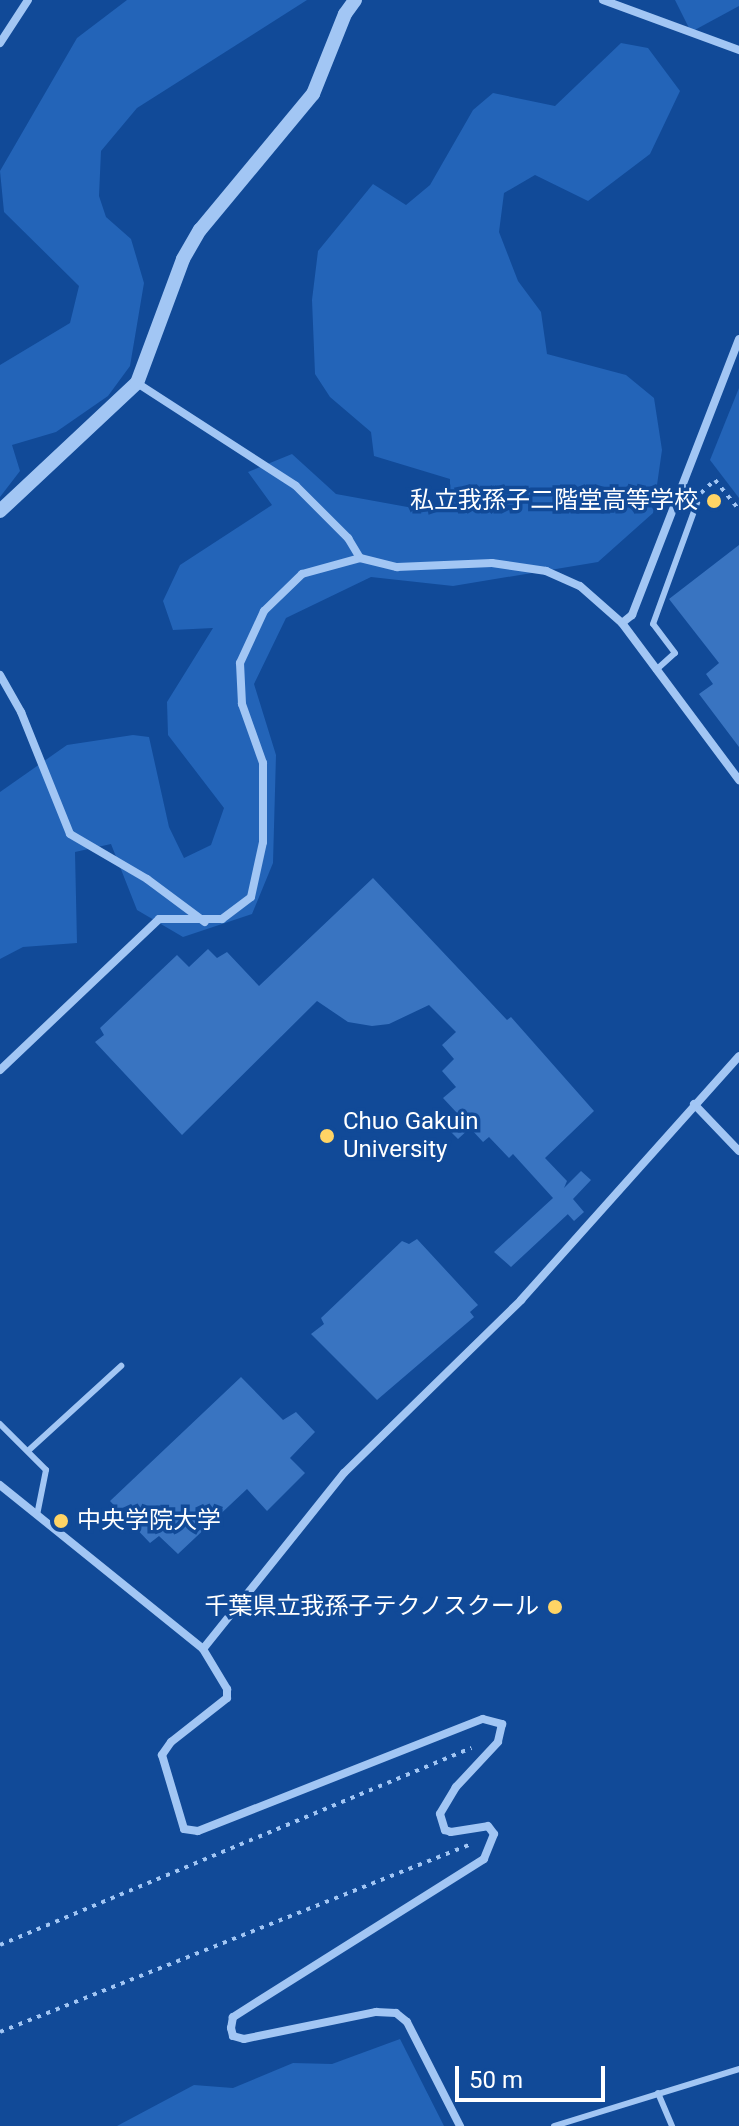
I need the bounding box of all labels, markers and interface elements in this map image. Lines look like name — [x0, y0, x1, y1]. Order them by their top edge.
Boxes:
place label: 私立我孫子二階堂高等学校 — [410, 487, 698, 515]
marker: 私立我孫子二階堂高等学校 — [705, 492, 723, 510]
place label: Chuo Gakuin University — [343, 1108, 479, 1164]
marker: Chuo Gakuin University — [318, 1127, 336, 1145]
place label: 中央学院大学 — [77, 1507, 221, 1535]
marker: 中央学院大学 — [52, 1512, 70, 1530]
place label: 千葉県立我孫子テクノスクール — [203, 1593, 539, 1621]
marker: 千葉県立我孫子テクノスクール — [546, 1598, 564, 1616]
scale bar — [459, 2050, 609, 2100]
text: 50 m — [469, 2066, 523, 2094]

